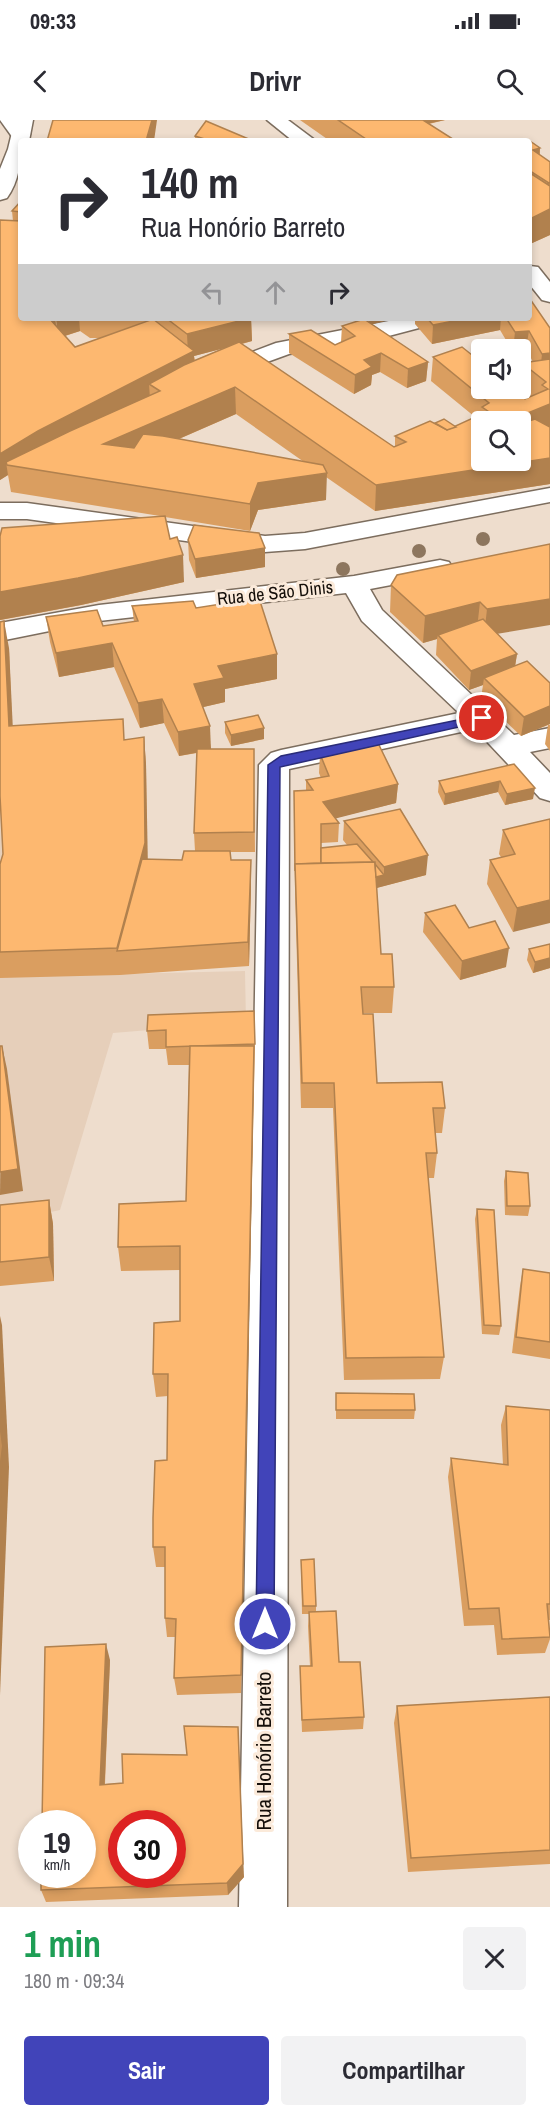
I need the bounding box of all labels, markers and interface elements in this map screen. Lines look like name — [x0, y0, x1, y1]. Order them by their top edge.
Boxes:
text: 09:33 — [30, 6, 76, 36]
text: Drivr — [249, 63, 301, 99]
icon: back — [24, 65, 57, 98]
icon: search — [493, 65, 526, 98]
text: 140 m — [141, 155, 239, 211]
icon: right — [42, 162, 120, 240]
text: Rua Honório Barreto — [141, 209, 345, 245]
icon: left — [196, 276, 229, 309]
icon: ahead — [259, 276, 292, 309]
icon: right — [322, 276, 355, 309]
map controls — [471, 339, 531, 471]
button: sound — [471, 339, 531, 399]
button: search — [471, 411, 531, 471]
street label: Rua de São Dinis — [216, 574, 334, 611]
pin — [456, 692, 507, 743]
icon: arrive — [465, 701, 498, 734]
position arrow — [233, 1592, 297, 1656]
street label: Rua Honório Barreto — [249, 1672, 278, 1830]
speed limit sign: 30 — [108, 1810, 186, 1888]
text: 19 — [43, 1822, 71, 1862]
text: km/h — [44, 1854, 70, 1875]
text: 1 min — [24, 1920, 101, 1968]
button: close — [463, 1927, 526, 1990]
text: 180 m · 09:34 — [24, 1967, 124, 1994]
button: Sair — [24, 2036, 269, 2105]
button: Compartilhar — [281, 2036, 526, 2105]

